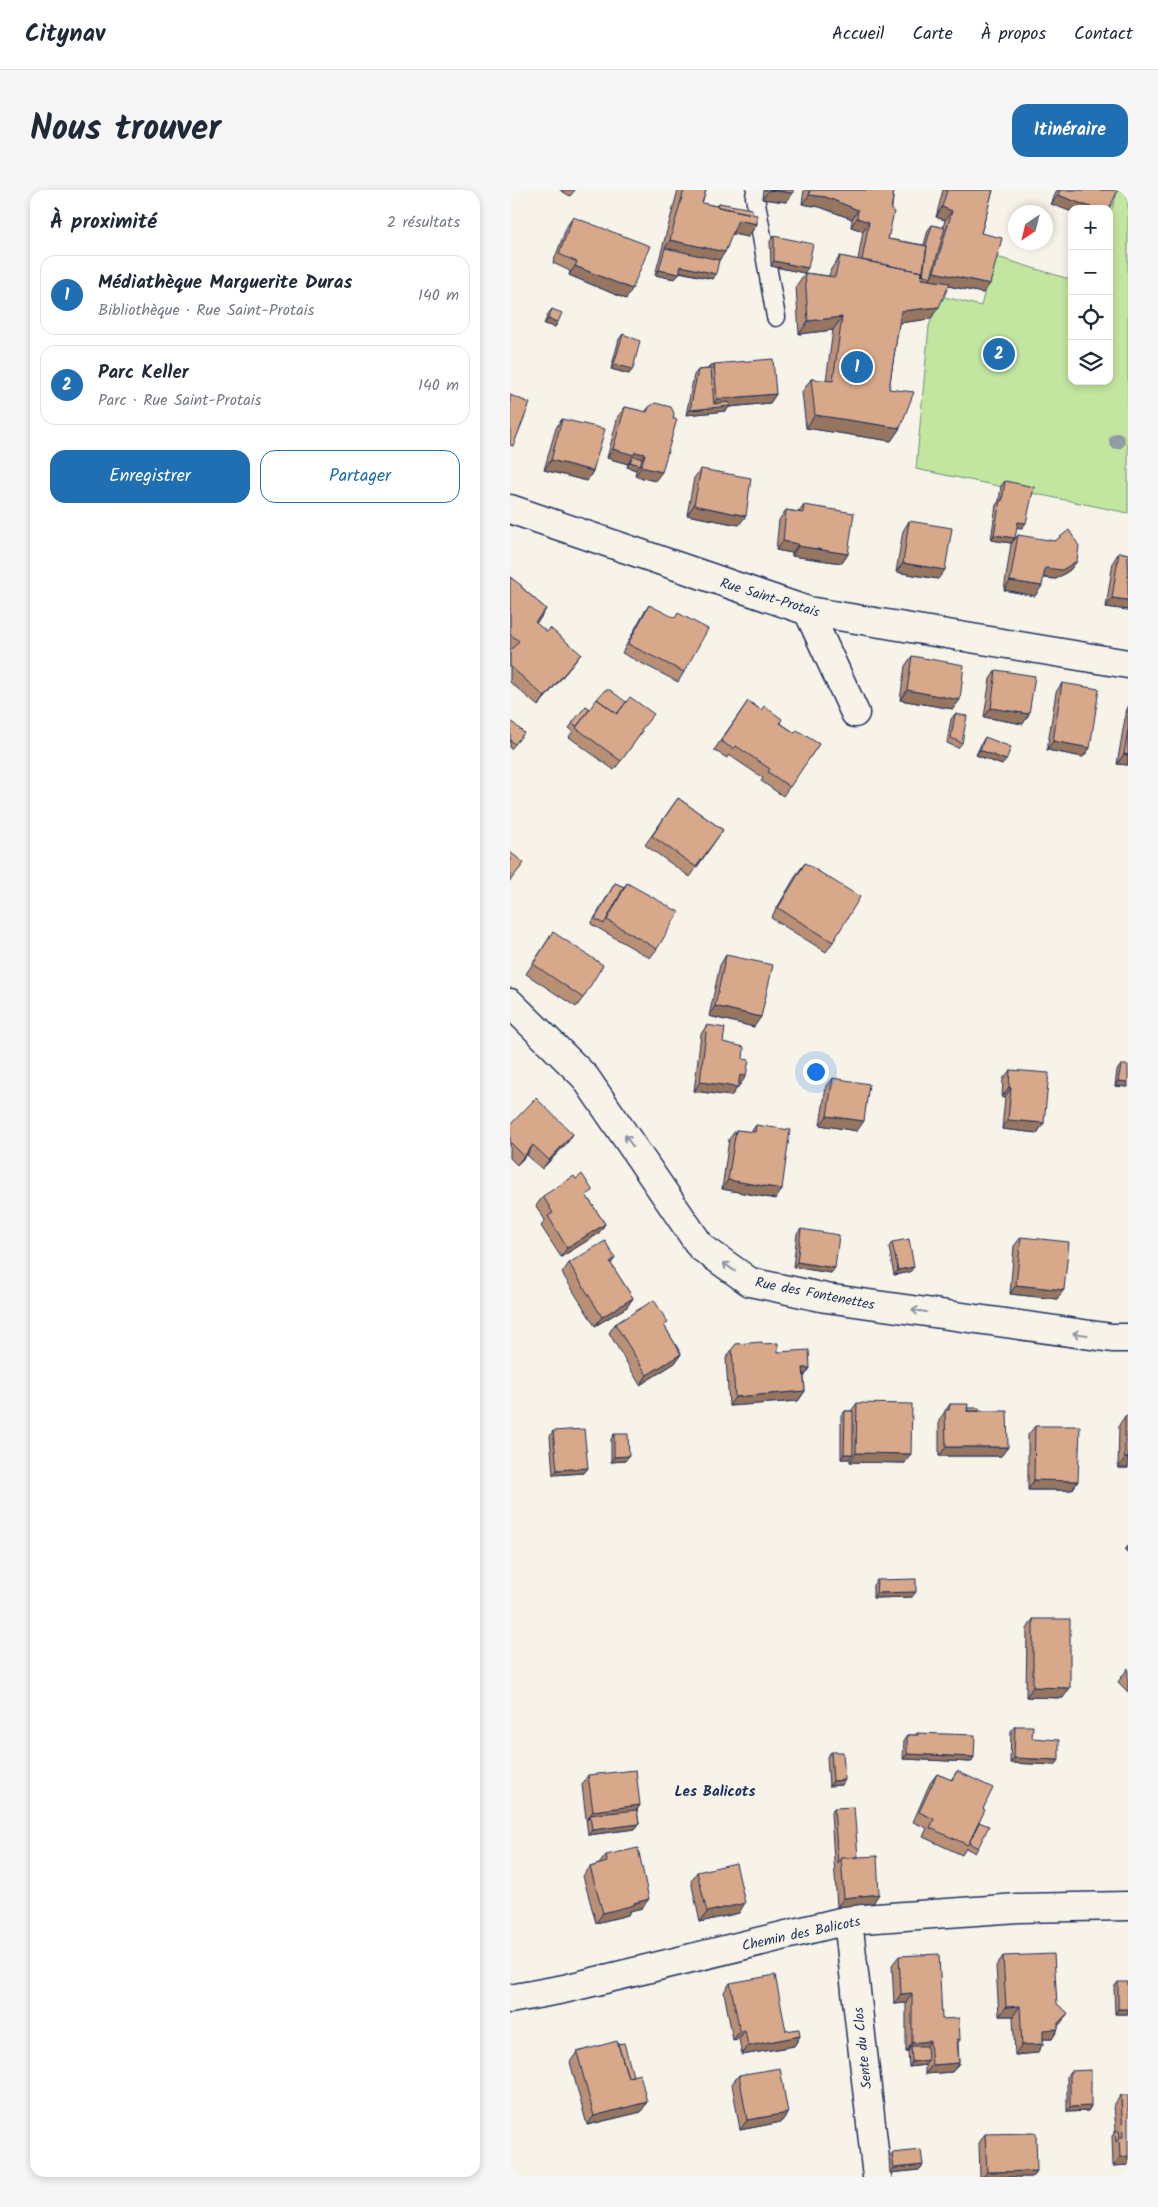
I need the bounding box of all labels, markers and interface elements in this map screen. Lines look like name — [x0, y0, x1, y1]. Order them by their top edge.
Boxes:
text: Citynav — [25, 15, 105, 54]
text: Accueil — [832, 20, 885, 49]
text: Carte — [913, 20, 953, 49]
text: À propos — [981, 20, 1046, 49]
text: Contact — [1074, 20, 1133, 49]
text: Nous trouver — [30, 102, 221, 158]
button: Itinéraire — [1012, 104, 1128, 157]
north arrow — [1008, 205, 1053, 250]
map controls — [1068, 205, 1113, 385]
button: + — [1068, 205, 1113, 250]
text: À proximité — [50, 206, 157, 239]
text: 2 résultats — [387, 210, 460, 235]
button: − — [1068, 250, 1113, 295]
text: Médiathèque Marguerite Duras — [98, 268, 352, 298]
text: 1 — [65, 283, 69, 308]
text: 140 m — [418, 283, 459, 308]
button: locate — [1068, 295, 1113, 340]
text: Bibliothèque · Rue Saint-Protais — [98, 298, 314, 323]
pin: 2 — [983, 335, 1015, 373]
button: layers — [1068, 340, 1113, 385]
pin: 1 — [841, 348, 873, 386]
text: Parc Keller — [98, 358, 189, 388]
text: 2 — [62, 373, 72, 398]
text: 140 m — [418, 373, 459, 398]
text: Parc · Rue Saint-Protais — [98, 388, 261, 413]
button: Enregistrer — [50, 450, 250, 503]
button: Partager — [260, 450, 460, 503]
street label: Rue Saint-Protais — [717, 572, 822, 624]
your location — [803, 1059, 829, 1085]
one-way arrow — [624, 1134, 634, 1148]
one-way arrow — [722, 1262, 736, 1272]
street label: Rue des Fontenettes — [753, 1272, 877, 1316]
one-way arrow — [911, 1306, 927, 1316]
one-way arrow — [1072, 1328, 1088, 1338]
district label: Les Balicots — [674, 1780, 756, 1804]
street label: Chemin des Balicots — [740, 1911, 863, 1957]
street label: Sente du Clos — [848, 2006, 878, 2090]

